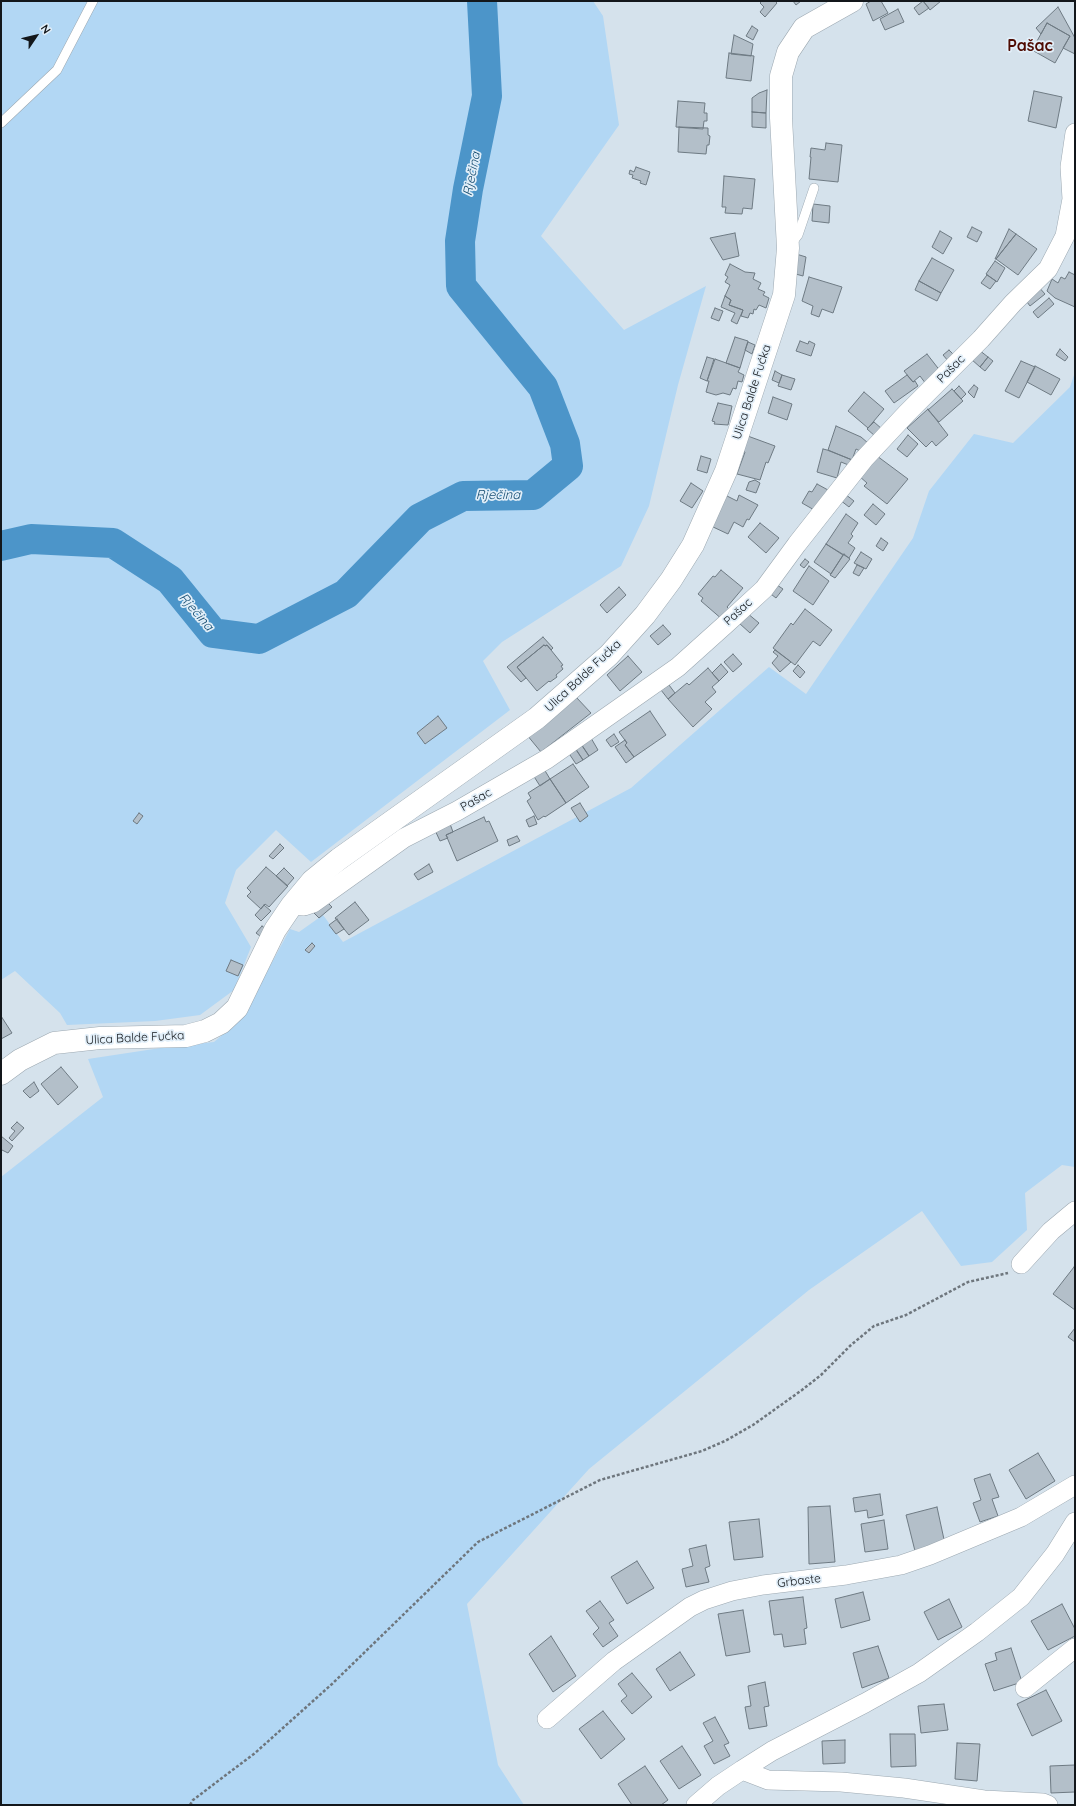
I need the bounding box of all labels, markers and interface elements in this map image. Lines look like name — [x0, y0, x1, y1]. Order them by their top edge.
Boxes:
north arrow — [16, 16, 56, 56]
text: N — [38, 22, 54, 36]
district label: Pašac — [1007, 36, 1053, 56]
water label: Rječina — [460, 151, 484, 197]
street label: Ulica Balde Fućka — [730, 343, 774, 441]
street label: Pašac — [934, 352, 968, 386]
water label: Rječina — [476, 487, 520, 503]
water label: Rječina — [176, 590, 216, 634]
street label: Pašac — [721, 595, 755, 629]
street label: Ulica Balde Fućka — [542, 637, 624, 715]
street label: Pašac — [458, 785, 494, 815]
street label: Ulica Balde Fućka — [85, 1028, 185, 1048]
street label: Grbaste — [776, 1571, 822, 1591]

